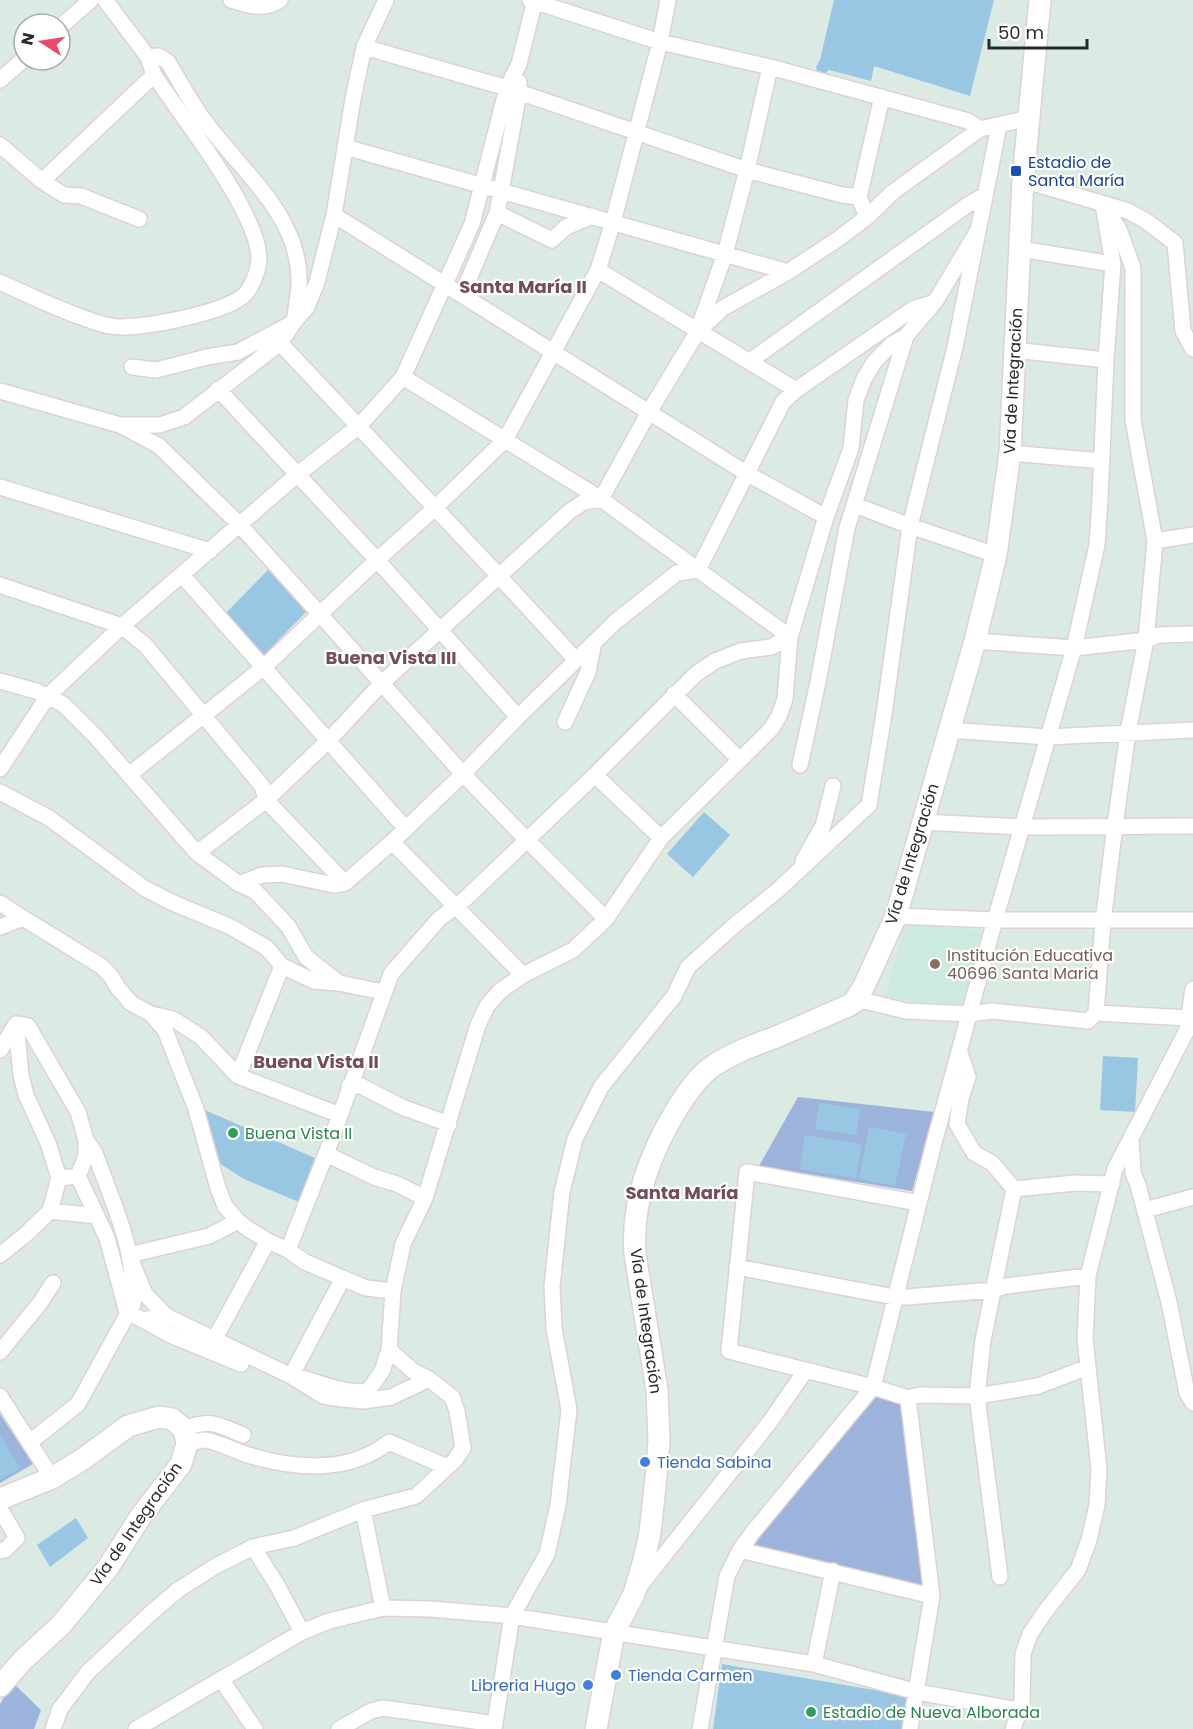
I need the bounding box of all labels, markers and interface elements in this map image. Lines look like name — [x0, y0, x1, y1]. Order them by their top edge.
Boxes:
north arrow — [12, 12, 72, 72]
scale bar — [989, 12, 1086, 50]
text: 50 m — [998, 20, 1044, 45]
text: N — [15, 31, 40, 47]
place label: Estadio de Santa María — [1028, 151, 1125, 192]
marker: Estadio de Santa María — [1009, 164, 1023, 178]
district label: Santa María II — [459, 274, 587, 299]
street label: Vía de Integración — [998, 307, 1028, 455]
district label: Buena Vista III — [325, 645, 457, 670]
street label: Vía de Integración — [880, 781, 944, 927]
place label: Institución Educativa 40696 Santa Maria — [947, 944, 1113, 985]
marker: Institución Educativa 40696 Santa Maria — [928, 957, 942, 971]
district label: Buena Vista II — [253, 1049, 379, 1074]
place label: Buena Vista II — [245, 1122, 352, 1145]
marker: Buena Vista II — [226, 1126, 240, 1140]
district label: Santa María — [625, 1180, 739, 1205]
street label: Vía de Integración — [624, 1247, 668, 1395]
place label: Tienda Sabina — [657, 1451, 772, 1474]
marker: Tienda Sabina — [638, 1455, 652, 1469]
street label: Vía de Integración — [85, 1457, 187, 1591]
place label: Tienda Carmen — [628, 1664, 752, 1687]
marker: Tienda Carmen — [609, 1668, 623, 1682]
place label: Libreria Hugo — [471, 1674, 576, 1697]
marker: Libreria Hugo — [581, 1678, 595, 1692]
place label: Estadio de Nueva Alborada — [823, 1701, 1040, 1724]
marker: Estadio de Nueva Alborada — [804, 1705, 818, 1719]

